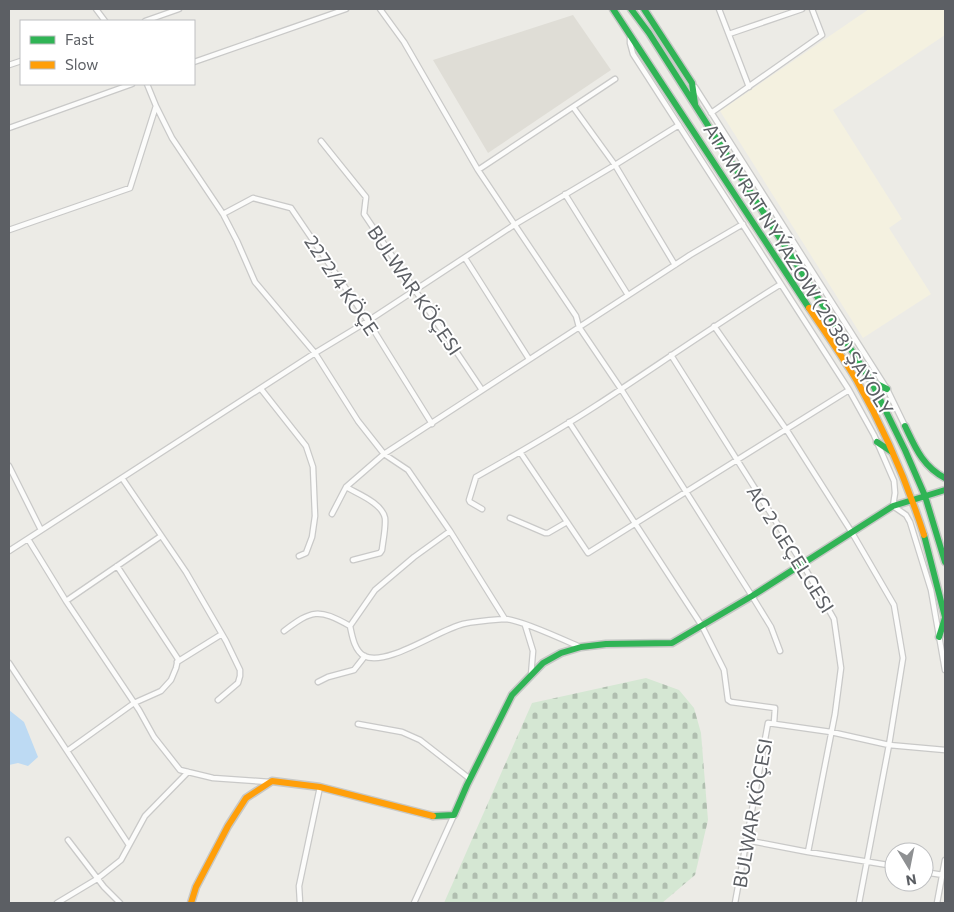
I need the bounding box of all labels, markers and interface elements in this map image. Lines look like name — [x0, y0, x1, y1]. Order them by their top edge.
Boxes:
legend — [20, 20, 195, 85]
text: Fast — [65, 30, 94, 48]
text: Slow — [65, 55, 98, 73]
street label: ATAMYRAT NYÝAZOW (2038) ŞAÝOLY — [699, 119, 899, 419]
street label: BULWAR KÖÇESI — [363, 221, 467, 359]
street label: 2272/4 KÖÇE — [300, 231, 384, 339]
street label: AG 2 GEÇELGESI — [743, 481, 839, 617]
street label: BULWAR KÖÇESI — [728, 736, 776, 890]
north arrow — [884, 842, 934, 892]
text: N — [905, 871, 918, 890]

